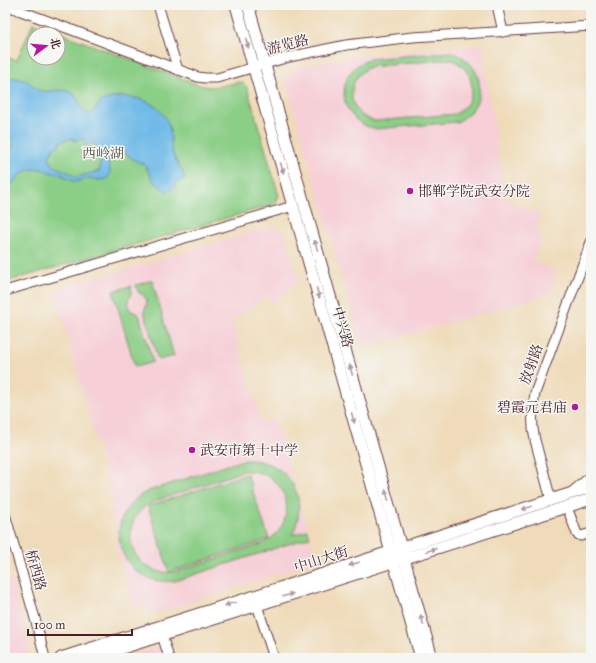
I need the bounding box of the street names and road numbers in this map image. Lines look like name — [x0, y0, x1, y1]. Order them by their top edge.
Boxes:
street label: 游览路 — [266, 31, 311, 58]
street label: 中兴路 — [329, 305, 356, 350]
street label: 放射路 — [516, 342, 547, 387]
street label: 中山大街 — [292, 543, 350, 576]
street label: 桥西路 — [22, 548, 49, 593]

